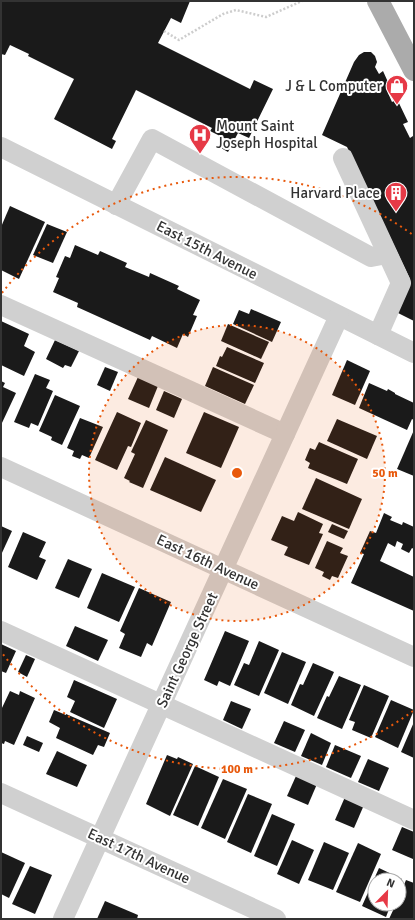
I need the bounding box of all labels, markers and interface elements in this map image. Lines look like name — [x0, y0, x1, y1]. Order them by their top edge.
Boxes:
shop icon: J & L Computer — [384, 73, 410, 106]
place label: J & L Computer — [285, 77, 382, 95]
place label: Mount Saint Joseph Hospital — [216, 117, 318, 152]
hospital icon: Mount Saint Joseph Hospital — [187, 122, 213, 155]
building icon: Harvard Place — [383, 180, 409, 213]
place label: Harvard Place — [290, 184, 380, 202]
street label: East 15th Avenue — [153, 217, 261, 283]
centre of rings — [230, 466, 244, 480]
text: 50 m — [372, 466, 398, 481]
street label: East 16th Avenue — [154, 530, 262, 594]
street label: Saint George Street — [152, 590, 222, 710]
text: 100 m — [221, 762, 253, 777]
street label: East 17th Avenue — [85, 824, 193, 888]
north arrow — [367, 872, 407, 912]
text: N — [385, 876, 397, 891]

